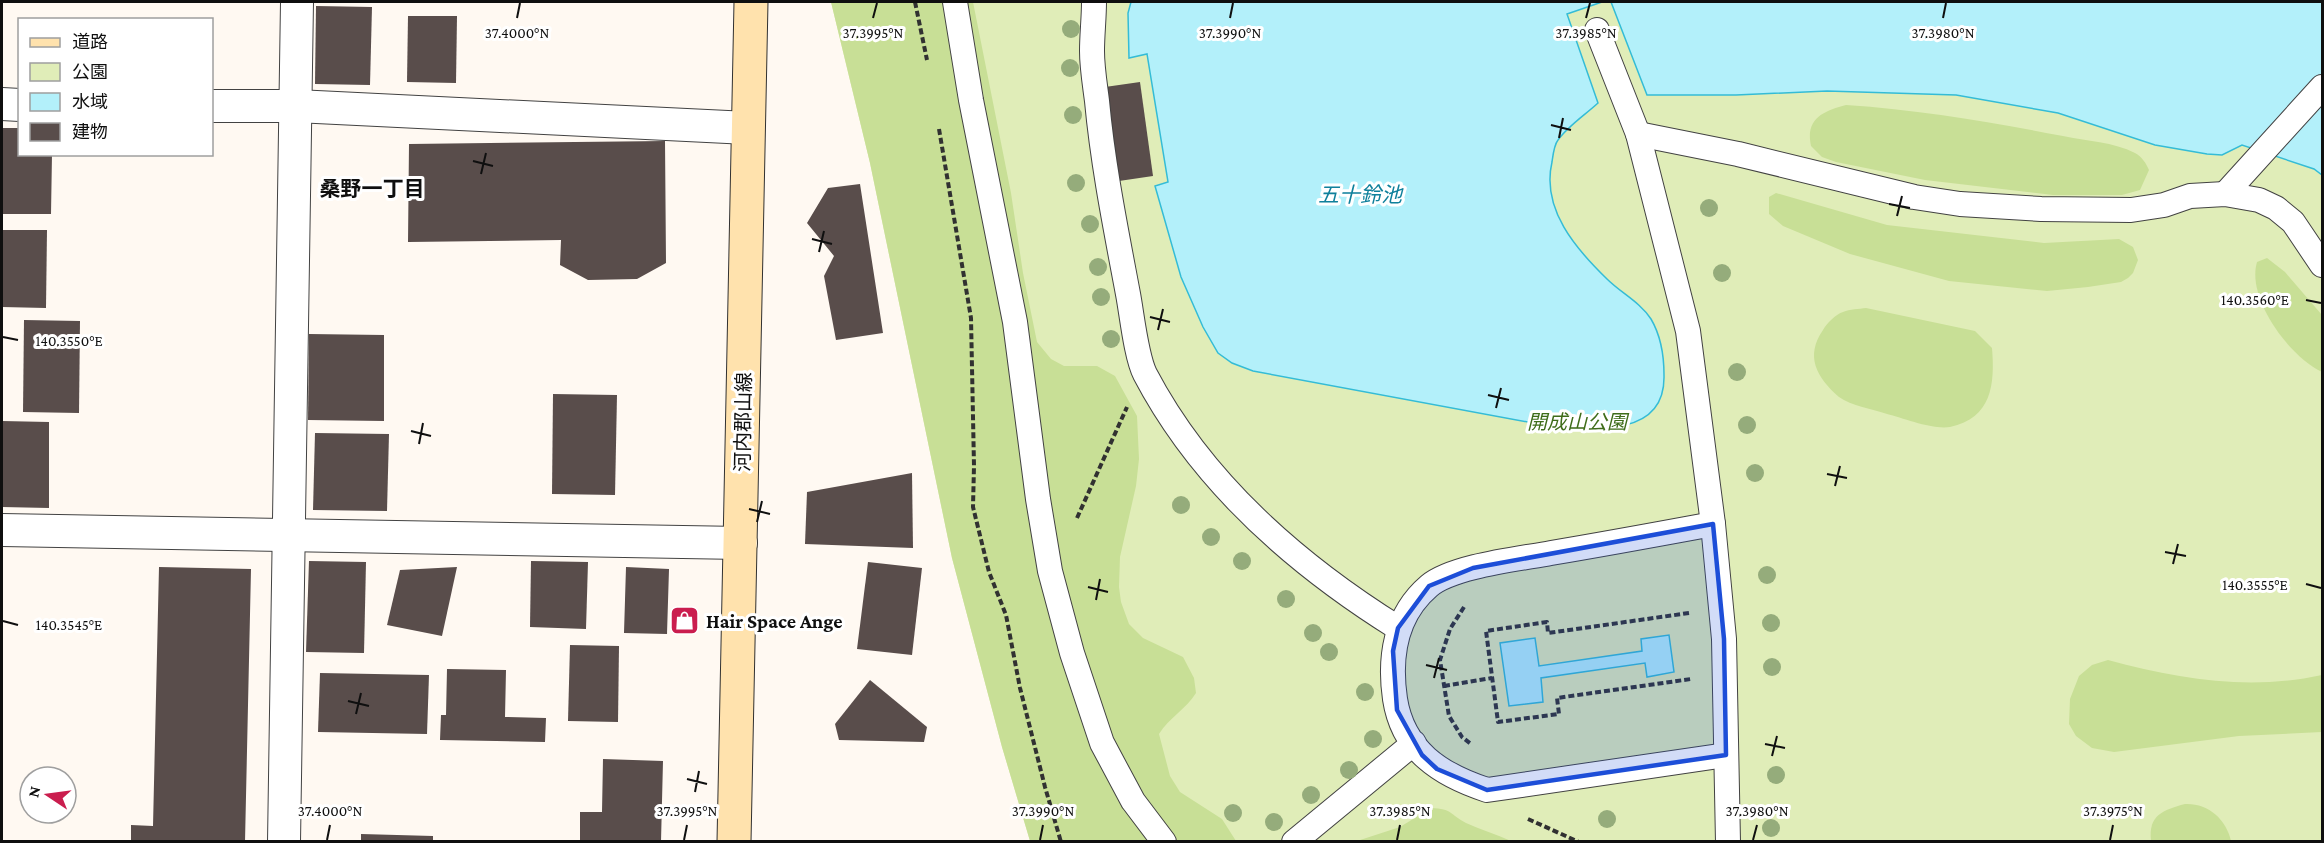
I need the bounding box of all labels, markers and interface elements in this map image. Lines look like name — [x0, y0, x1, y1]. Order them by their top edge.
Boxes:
legend — [18, 18, 213, 156]
text: 37.4000°N — [485, 25, 549, 41]
text: 37.3995°N — [843, 25, 904, 41]
text: 37.3990°N — [1199, 25, 1261, 41]
text: 37.3985°N — [1555, 25, 1617, 41]
text: 37.3980°N — [1911, 25, 1975, 41]
text: 道路 — [72, 32, 108, 52]
text: 公園 — [72, 62, 108, 82]
text: 水域 — [72, 92, 108, 112]
text: 建物 — [72, 122, 108, 142]
district label: 桑野一丁目 — [320, 177, 425, 201]
water label: 五十鈴池 — [1318, 183, 1404, 207]
text: 140.3560°E — [2221, 292, 2289, 308]
text: 140.3550°E — [35, 333, 103, 349]
street label: 河内郡山線 — [731, 372, 755, 472]
park label: 開成山公園 — [1527, 411, 1630, 433]
text: 140.3555°E — [2222, 577, 2288, 593]
shop icon: Hair Space Ange — [669, 605, 701, 637]
place label: Hair Space Ange — [706, 610, 843, 632]
text: 140.3545°E — [36, 617, 102, 633]
north arrow — [18, 765, 78, 825]
text: N — [24, 784, 43, 799]
text: 37.4000°N — [298, 803, 362, 819]
text: 37.3995°N — [657, 803, 718, 819]
text: 37.3990°N — [1012, 803, 1074, 819]
text: 37.3985°N — [1369, 803, 1431, 819]
text: 37.3980°N — [1725, 803, 1789, 819]
text: 37.3975°N — [2083, 803, 2143, 819]

